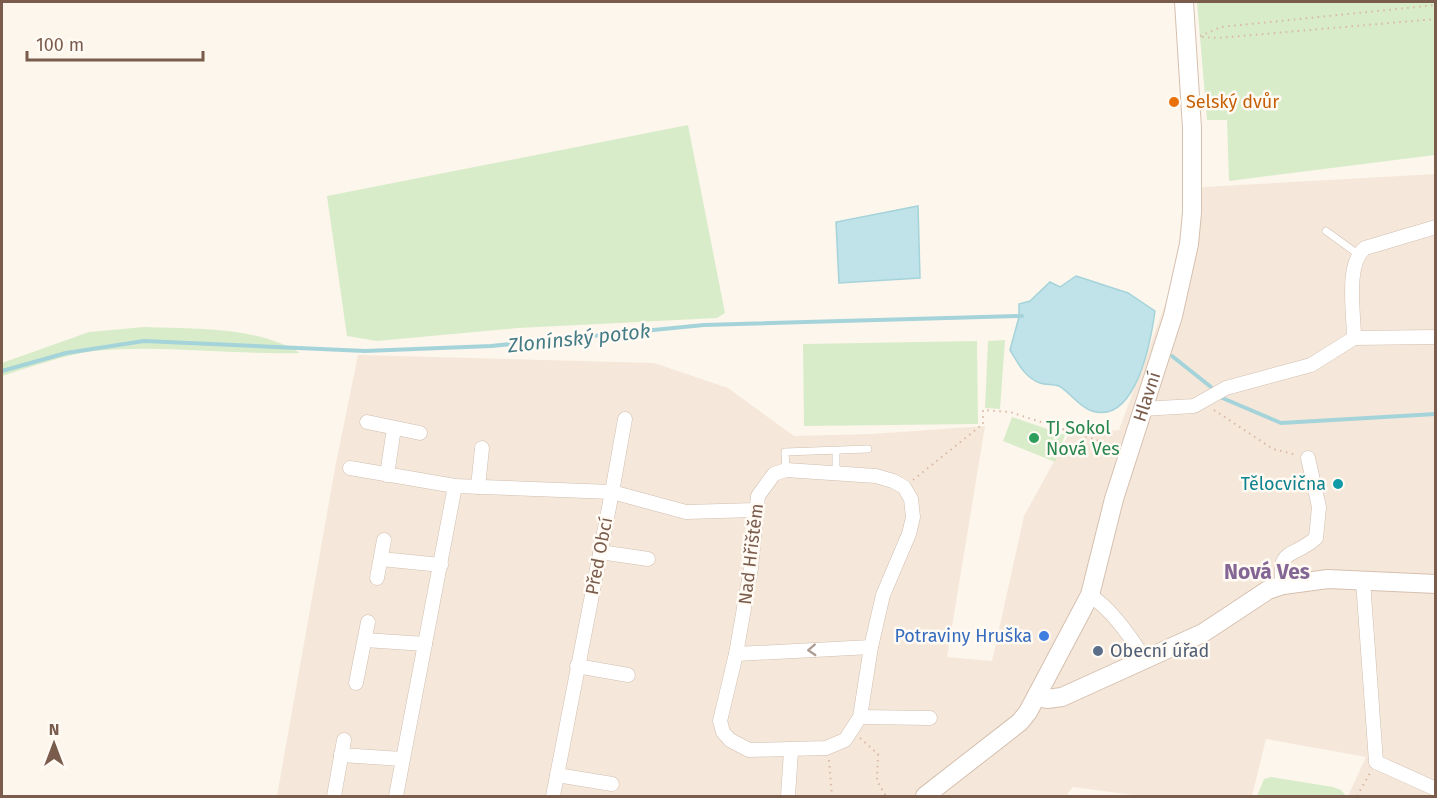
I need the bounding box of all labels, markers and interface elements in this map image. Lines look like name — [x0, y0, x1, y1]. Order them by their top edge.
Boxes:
scale bar — [27, 24, 202, 62]
text: 100 m — [36, 34, 84, 56]
place label: Selský dvůr — [1186, 91, 1279, 113]
marker: Selský dvůr — [1167, 95, 1181, 109]
water label: Zlonínský potok — [505, 319, 652, 358]
street label: Hlavní — [1129, 369, 1165, 425]
place label: TJ Sokol Nová Ves — [1046, 417, 1120, 460]
marker: TJ Sokol Nová Ves — [1027, 431, 1041, 445]
place label: Tělocvična — [1241, 473, 1326, 495]
marker: Tělocvična — [1331, 477, 1345, 491]
street label: Nad Hřištěm — [734, 502, 768, 606]
street label: Před Obcí — [581, 515, 617, 597]
district label: Nová Ves — [1224, 559, 1310, 585]
place label: Potraviny Hruška — [894, 625, 1032, 647]
marker: Potraviny Hruška — [1037, 629, 1051, 643]
place label: Obecní úřad — [1110, 640, 1209, 662]
one-way arrow — [808, 644, 817, 657]
marker: Obecní úřad — [1091, 644, 1105, 658]
north arrow — [24, 714, 84, 774]
text: N — [49, 720, 59, 739]

